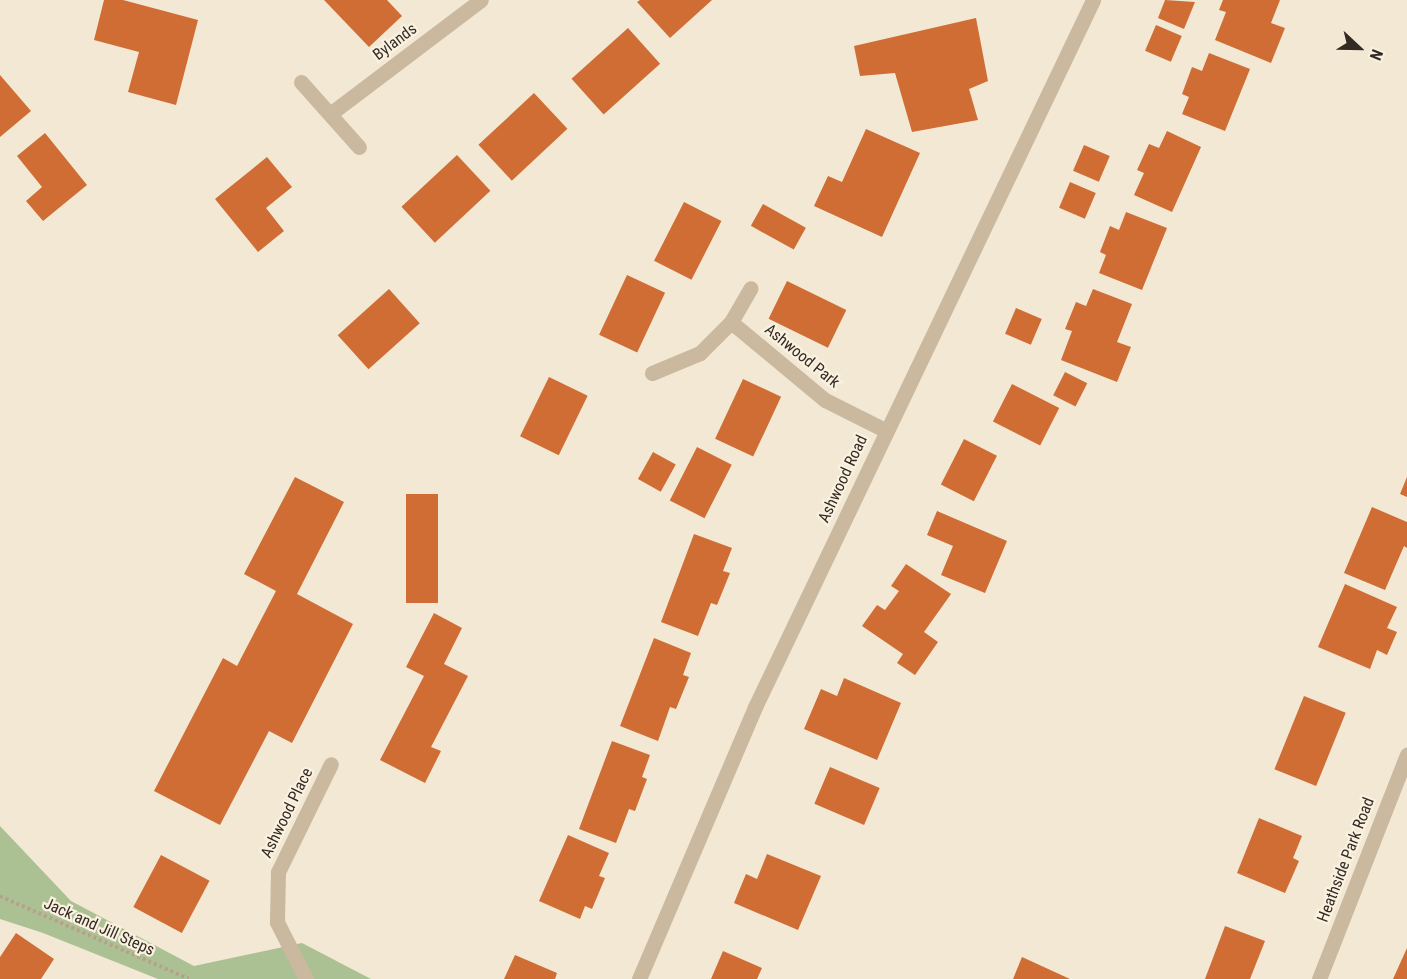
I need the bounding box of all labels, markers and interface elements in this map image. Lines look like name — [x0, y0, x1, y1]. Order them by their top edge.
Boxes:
north arrow — [1329, 18, 1389, 78]
street label: Bylands — [369, 19, 421, 65]
text: N — [1366, 47, 1387, 63]
street label: Ashwood Park — [761, 320, 843, 392]
street label: Ashwood Road — [814, 432, 872, 526]
street label: Ashwood Place — [257, 765, 317, 861]
street label: Heathside Park Road — [1313, 795, 1379, 925]
street label: Jack and Jill Steps — [41, 894, 157, 960]

